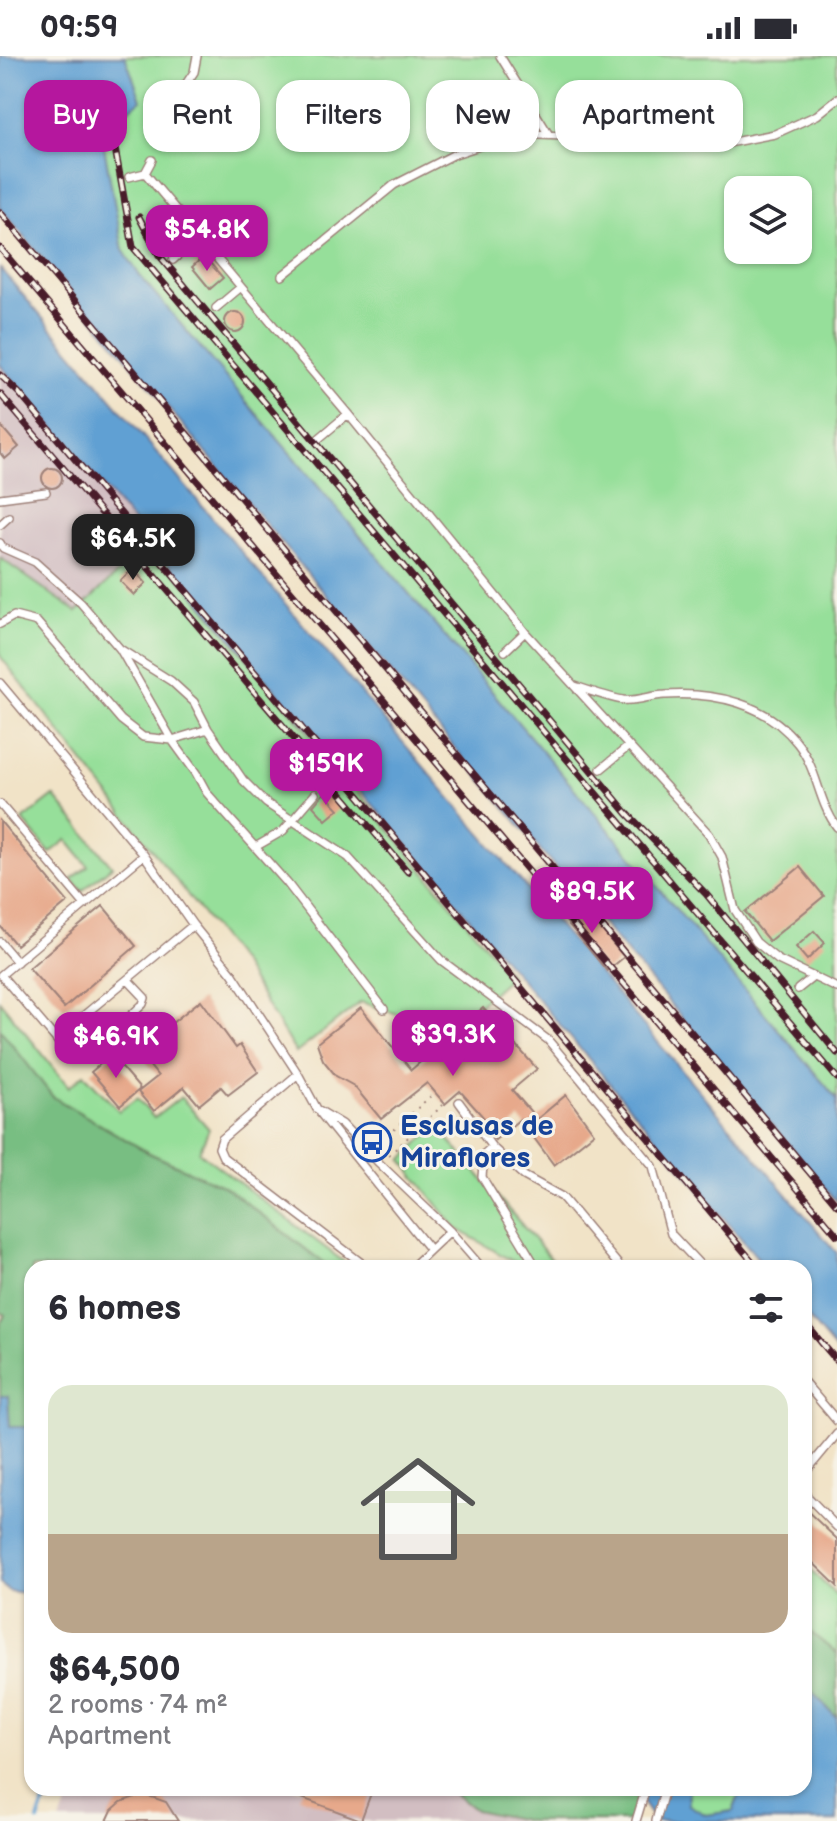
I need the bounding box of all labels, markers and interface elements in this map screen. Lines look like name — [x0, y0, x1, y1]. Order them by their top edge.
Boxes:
text: 09:59 — [40, 10, 118, 46]
chip: Buy — [24, 80, 127, 152]
chip: Rent — [143, 80, 260, 152]
chip: Filters — [276, 80, 410, 152]
chip: New — [426, 80, 539, 152]
chip: Apartment — [555, 80, 743, 152]
map controls — [724, 176, 812, 264]
button: layers — [724, 176, 812, 264]
pin: $54.8K — [142, 205, 272, 273]
text: $54.8K — [164, 215, 250, 246]
pin: $64.5K — [68, 514, 198, 582]
text: $64.5K — [90, 524, 176, 555]
pin: $159K — [270, 739, 382, 807]
text: $159K — [288, 749, 364, 780]
pin: $89.5K — [527, 867, 657, 935]
text: $89.5K — [549, 877, 635, 908]
pin: $39.3K — [388, 1010, 518, 1078]
pin: $46.9K — [51, 1012, 181, 1080]
text: $39.3K — [410, 1020, 496, 1051]
text: $46.9K — [73, 1022, 159, 1053]
place label: Esclusas de Miraflores — [400, 1110, 554, 1175]
bus stop icon: Esclusas de Miraflores — [351, 1121, 393, 1163]
icon: filters — [744, 1286, 788, 1330]
text: 6 homes — [48, 1288, 181, 1329]
icon: home — [346, 1437, 490, 1581]
text: $64,500 — [48, 1649, 181, 1690]
text: 2 rooms · 74 m² — [48, 1690, 228, 1721]
text: Apartment — [48, 1721, 171, 1752]

